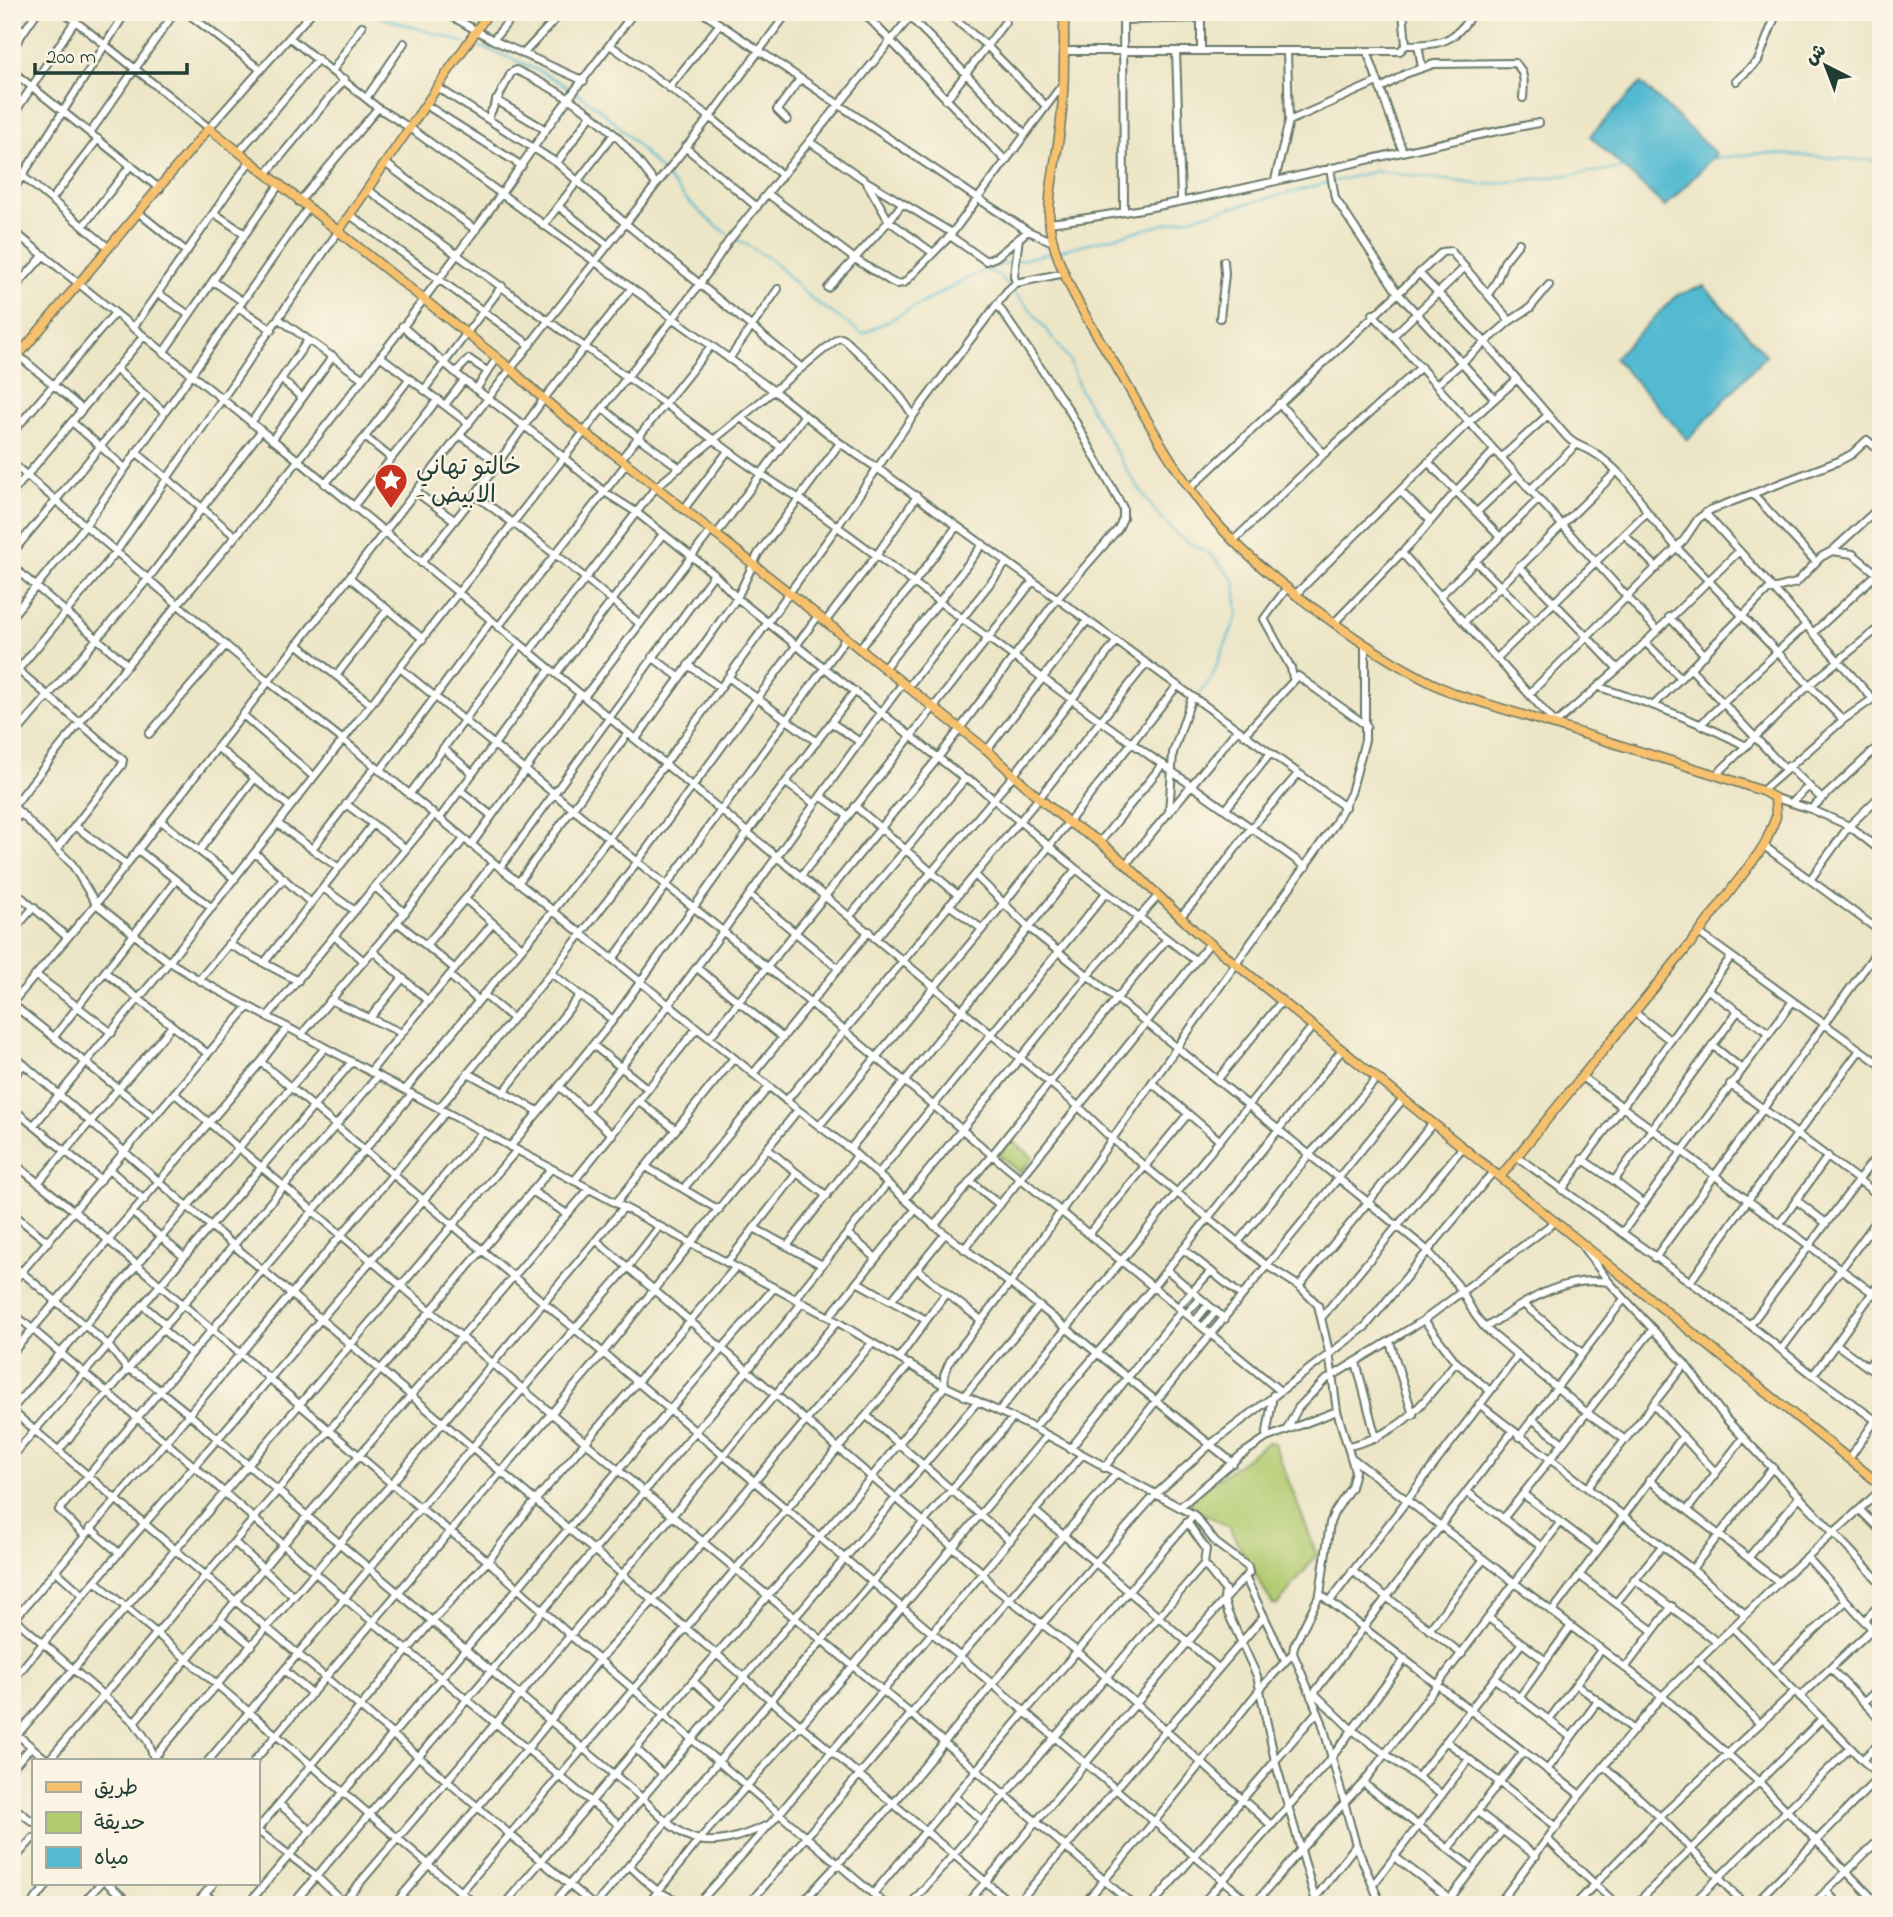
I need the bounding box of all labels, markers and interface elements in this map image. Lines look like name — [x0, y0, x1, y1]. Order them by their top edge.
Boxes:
scale bar — [35, 32, 187, 76]
north arrow — [1792, 32, 1862, 102]
text: ش — [1799, 38, 1833, 72]
text: 200 m — [46, 43, 96, 73]
place label: خالتو تهاني - الابيض — [416, 451, 521, 514]
place icon: خالتو تهاني - الابيض — [372, 461, 410, 510]
legend — [32, 1759, 259, 1885]
text: طريق — [94, 1774, 138, 1804]
text: حديقة — [94, 1809, 145, 1839]
text: مياه — [94, 1844, 129, 1874]

